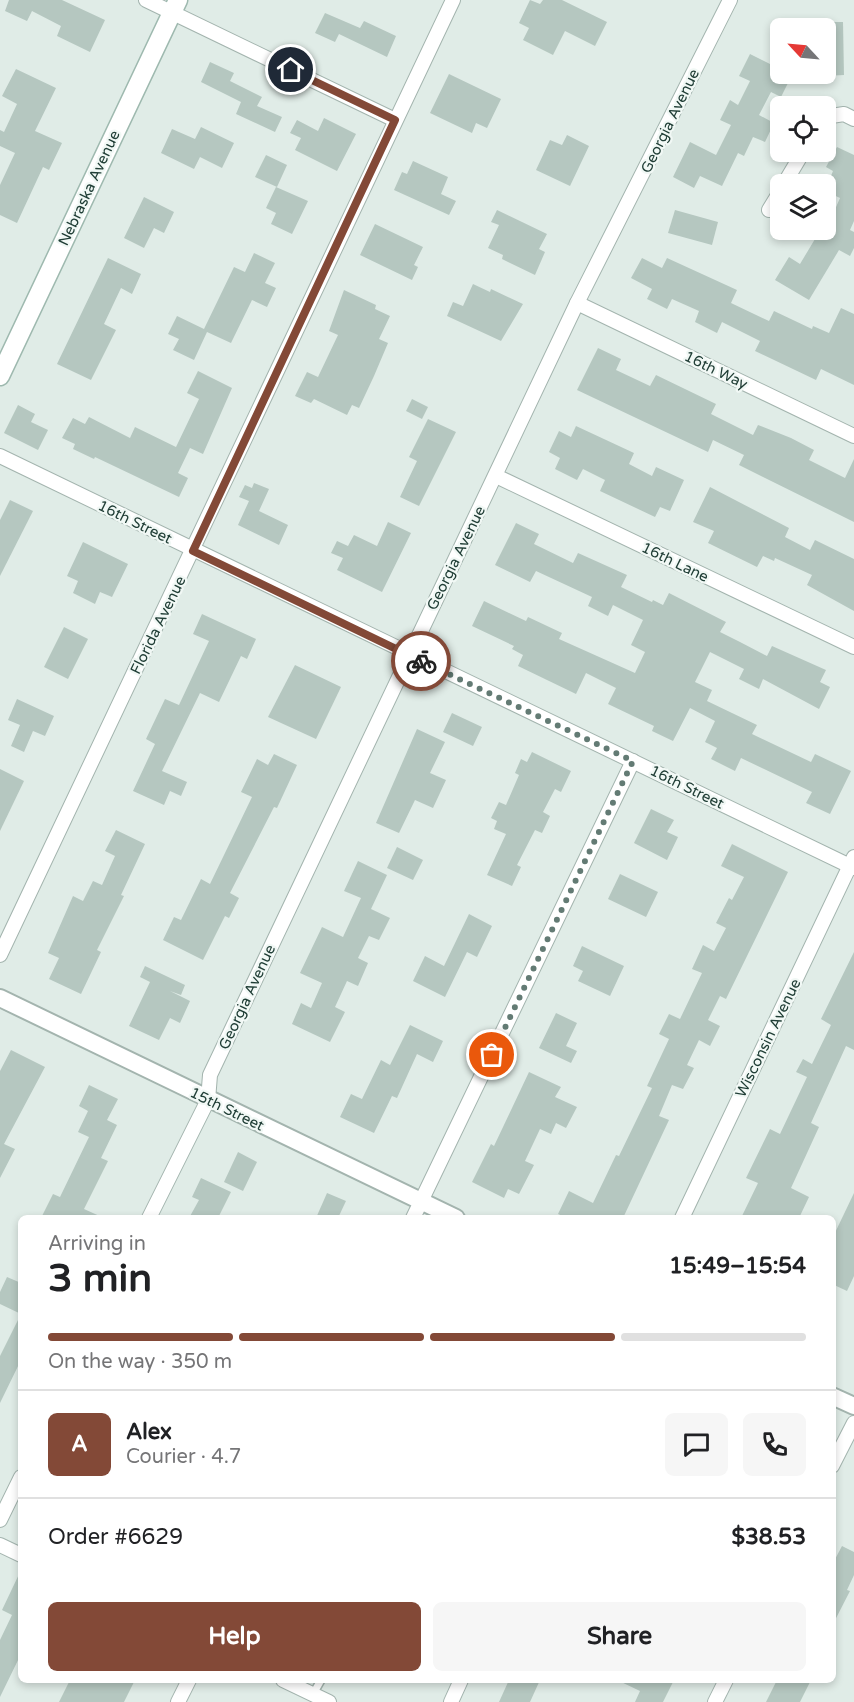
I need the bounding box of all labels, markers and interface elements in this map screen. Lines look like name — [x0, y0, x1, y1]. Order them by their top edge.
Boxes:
north arrow — [770, 18, 836, 84]
map controls — [770, 18, 836, 240]
pin — [265, 44, 316, 95]
icon: home — [274, 53, 307, 86]
street label: Georgia Avenue — [637, 66, 703, 176]
button: locate — [770, 96, 836, 162]
street label: Nebraska Avenue — [54, 127, 124, 249]
button: layers — [770, 174, 836, 240]
street label: 16th Way — [681, 347, 751, 393]
street label: 16th Street — [95, 496, 175, 548]
street label: Georgia Avenue — [423, 503, 489, 613]
street label: 16th Lane — [639, 538, 711, 586]
street label: Florida Avenue — [126, 573, 190, 677]
courier — [391, 631, 451, 691]
icon: bike — [405, 645, 438, 678]
street label: 16th Street — [647, 761, 727, 813]
street label: Georgia Avenue — [215, 942, 279, 1052]
street label: Wisconsin Avenue — [731, 976, 805, 1100]
pin — [466, 1029, 517, 1080]
icon: bag — [475, 1038, 508, 1071]
street label: 15th Street — [187, 1083, 267, 1135]
text: Arriving in — [48, 1232, 146, 1256]
text: 15:49–15:54 — [669, 1253, 806, 1279]
text: 3 min — [48, 1255, 152, 1302]
text: On the way · 350 m — [48, 1350, 232, 1374]
button: chat — [665, 1413, 728, 1476]
button: phone — [743, 1413, 806, 1476]
text: Alex — [126, 1419, 172, 1445]
text: A — [71, 1431, 88, 1457]
text: Courier · 4.7 — [126, 1445, 241, 1469]
text: Order #6629 — [48, 1524, 183, 1550]
text: $38.53 — [731, 1524, 806, 1550]
button: Help — [48, 1602, 421, 1671]
button: Share — [433, 1602, 806, 1671]

